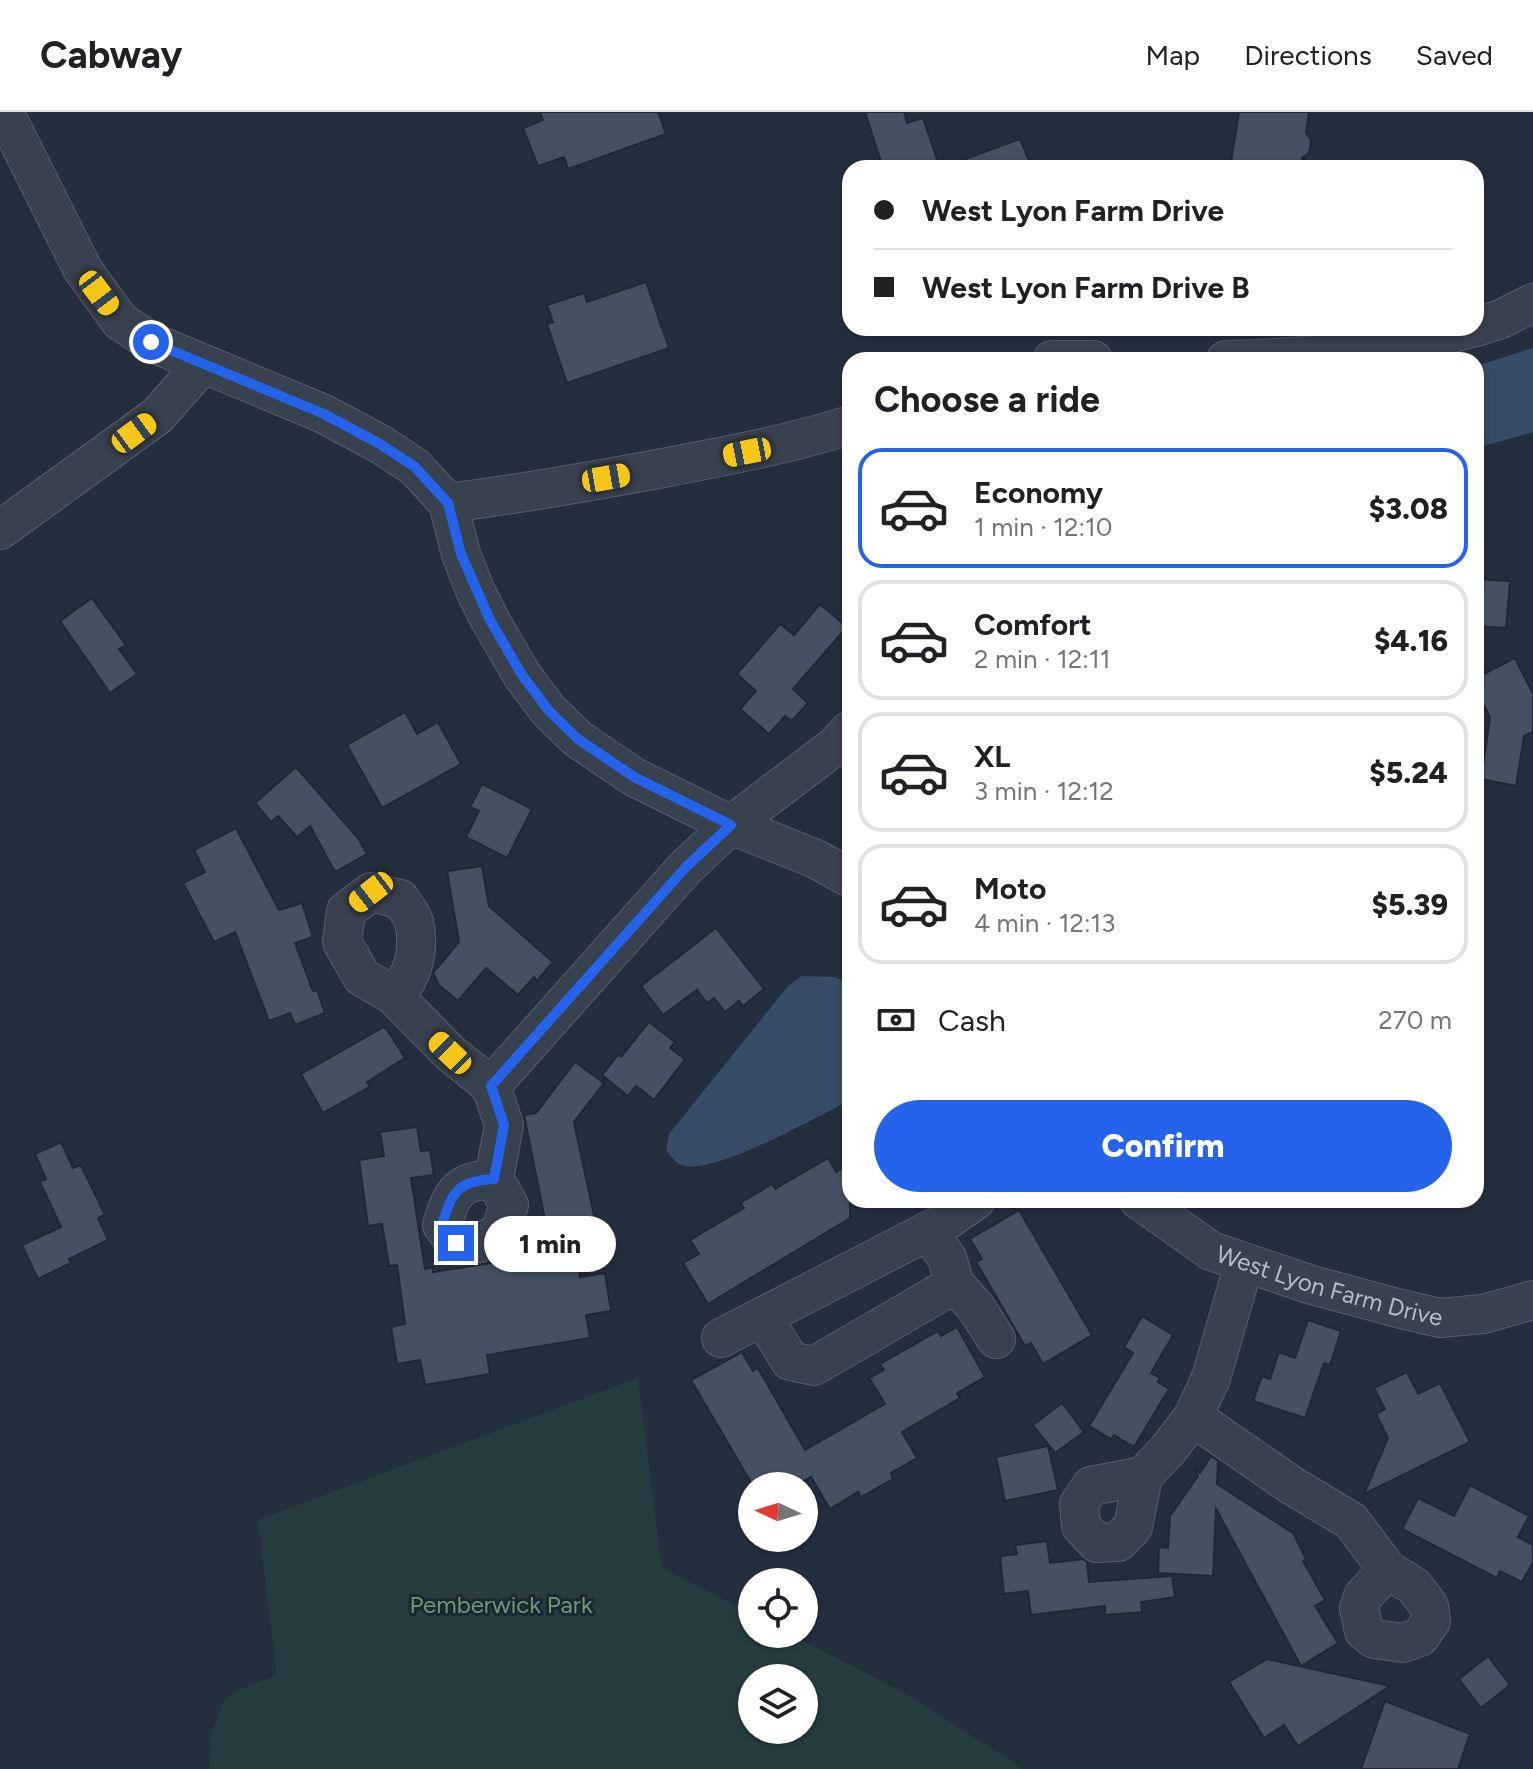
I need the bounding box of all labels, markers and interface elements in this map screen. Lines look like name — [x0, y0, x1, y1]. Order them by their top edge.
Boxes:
text: Cabway — [40, 32, 182, 78]
text: Map — [1146, 38, 1200, 72]
text: Directions — [1244, 38, 1372, 72]
text: Saved — [1416, 38, 1493, 72]
text: West Lyon Farm Drive — [922, 192, 1224, 229]
car — [75, 267, 123, 319]
text: West Lyon Farm Drive B — [922, 269, 1250, 306]
route start — [133, 324, 169, 360]
text: Choose a ride — [874, 378, 1100, 421]
car — [108, 409, 160, 457]
car — [721, 436, 773, 468]
car — [580, 462, 632, 494]
icon: car — [878, 472, 950, 544]
text: Economy — [974, 474, 1103, 511]
text: $3.08 — [1369, 490, 1448, 527]
text: 1 min · 12:10 — [974, 511, 1113, 543]
icon: car — [878, 604, 950, 676]
text: Comfort — [974, 606, 1092, 643]
text: $4.16 — [1374, 622, 1448, 659]
text: 2 min · 12:11 — [974, 643, 1110, 675]
icon: car — [878, 736, 950, 808]
text: XL — [974, 738, 1010, 775]
text: $5.24 — [1369, 754, 1448, 791]
text: 3 min · 12:12 — [974, 775, 1114, 807]
car — [345, 868, 397, 916]
icon: car — [878, 868, 950, 940]
text: Moto — [974, 870, 1046, 907]
text: $5.39 — [1372, 886, 1448, 923]
text: 4 min · 12:13 — [974, 907, 1115, 939]
icon: cash — [874, 998, 918, 1042]
text: Cash — [938, 1002, 1006, 1039]
text: 270 m — [1378, 1004, 1452, 1036]
car — [424, 1028, 476, 1078]
button: Confirm — [874, 1100, 1452, 1192]
callout: 1 min — [484, 1215, 616, 1271]
route end — [438, 1225, 474, 1261]
text: 1 min — [519, 1228, 581, 1260]
street label: West Lyon Farm Drive — [1213, 1239, 1446, 1332]
north arrow — [738, 1472, 818, 1552]
map controls — [738, 1472, 818, 1744]
button: locate — [738, 1568, 818, 1648]
park label: Pemberwick Park — [409, 1590, 593, 1619]
button: layers — [738, 1664, 818, 1744]

